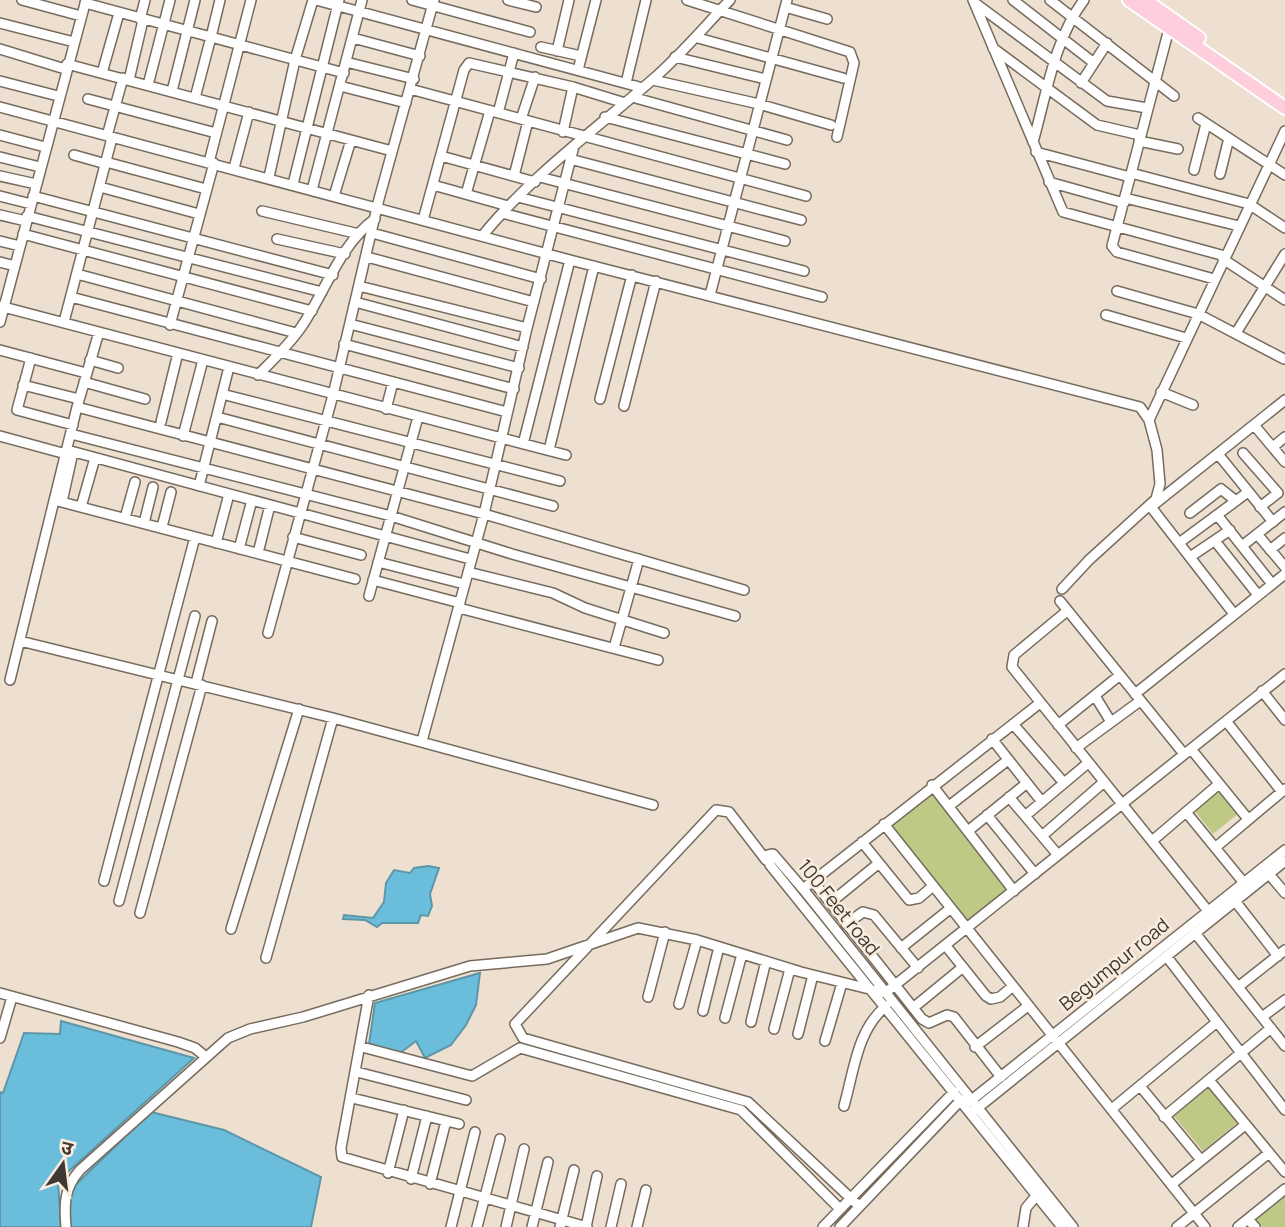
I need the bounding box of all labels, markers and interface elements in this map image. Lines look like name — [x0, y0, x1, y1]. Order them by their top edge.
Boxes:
street label: 100 Feet road — [792, 853, 886, 961]
street label: Begumpur road — [1054, 912, 1174, 1016]
north arrow — [28, 1129, 98, 1199]
text: उ — [59, 1134, 77, 1162]

